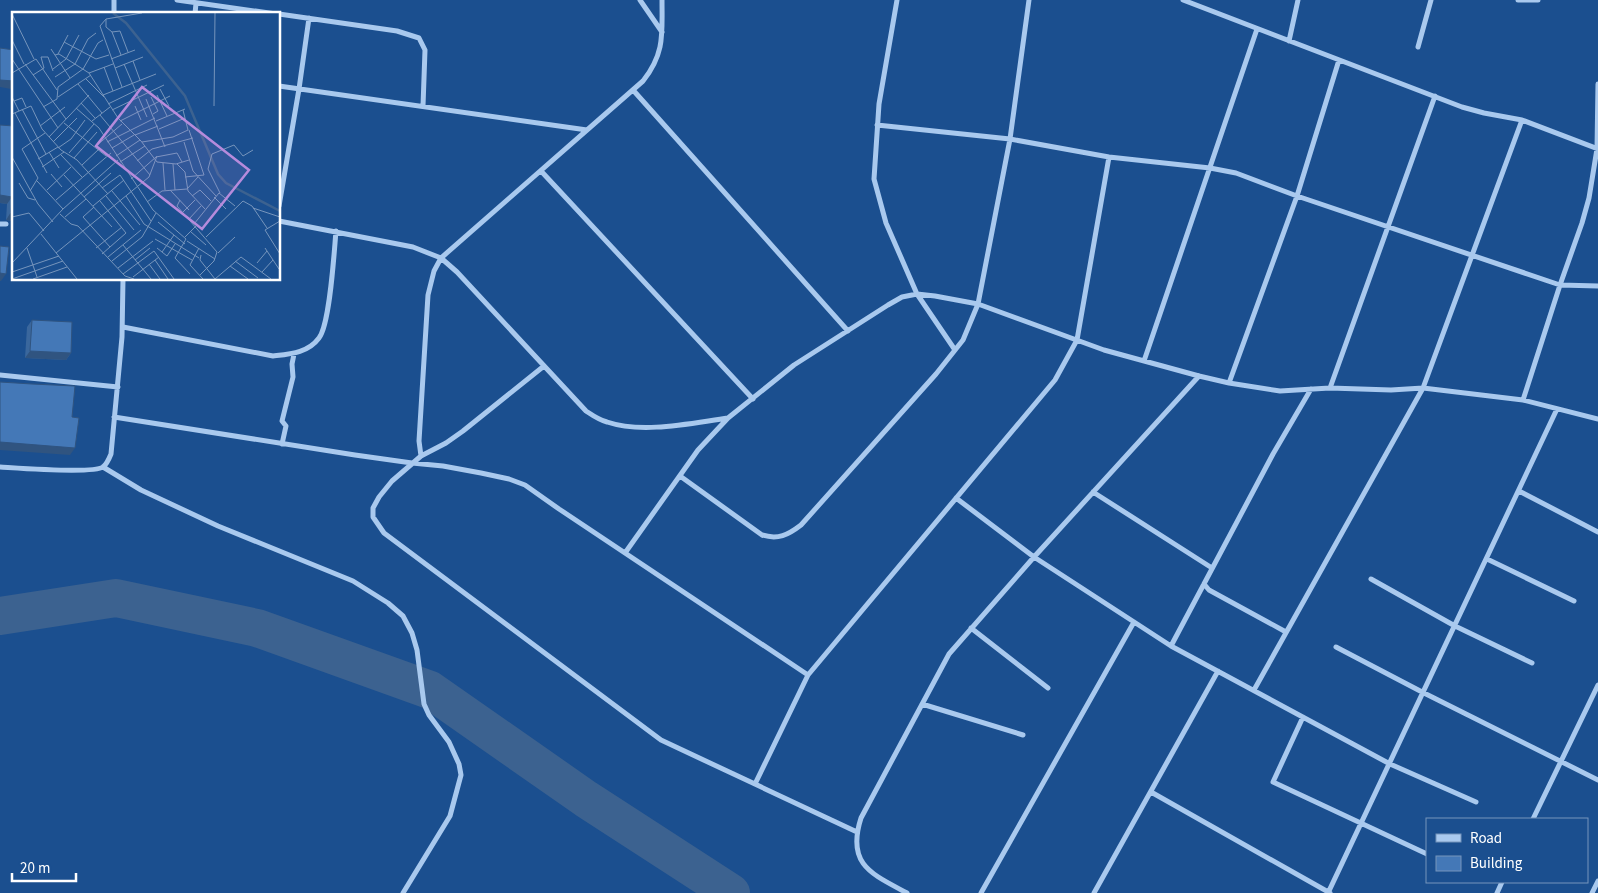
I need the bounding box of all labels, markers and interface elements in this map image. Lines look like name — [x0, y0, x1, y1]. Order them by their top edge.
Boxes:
inset map — [12, 12, 280, 280]
legend — [1426, 818, 1588, 883]
text: Road — [1470, 828, 1502, 849]
scale bar — [12, 850, 76, 882]
text: Building — [1470, 853, 1523, 874]
text: 20 m — [20, 858, 50, 879]

